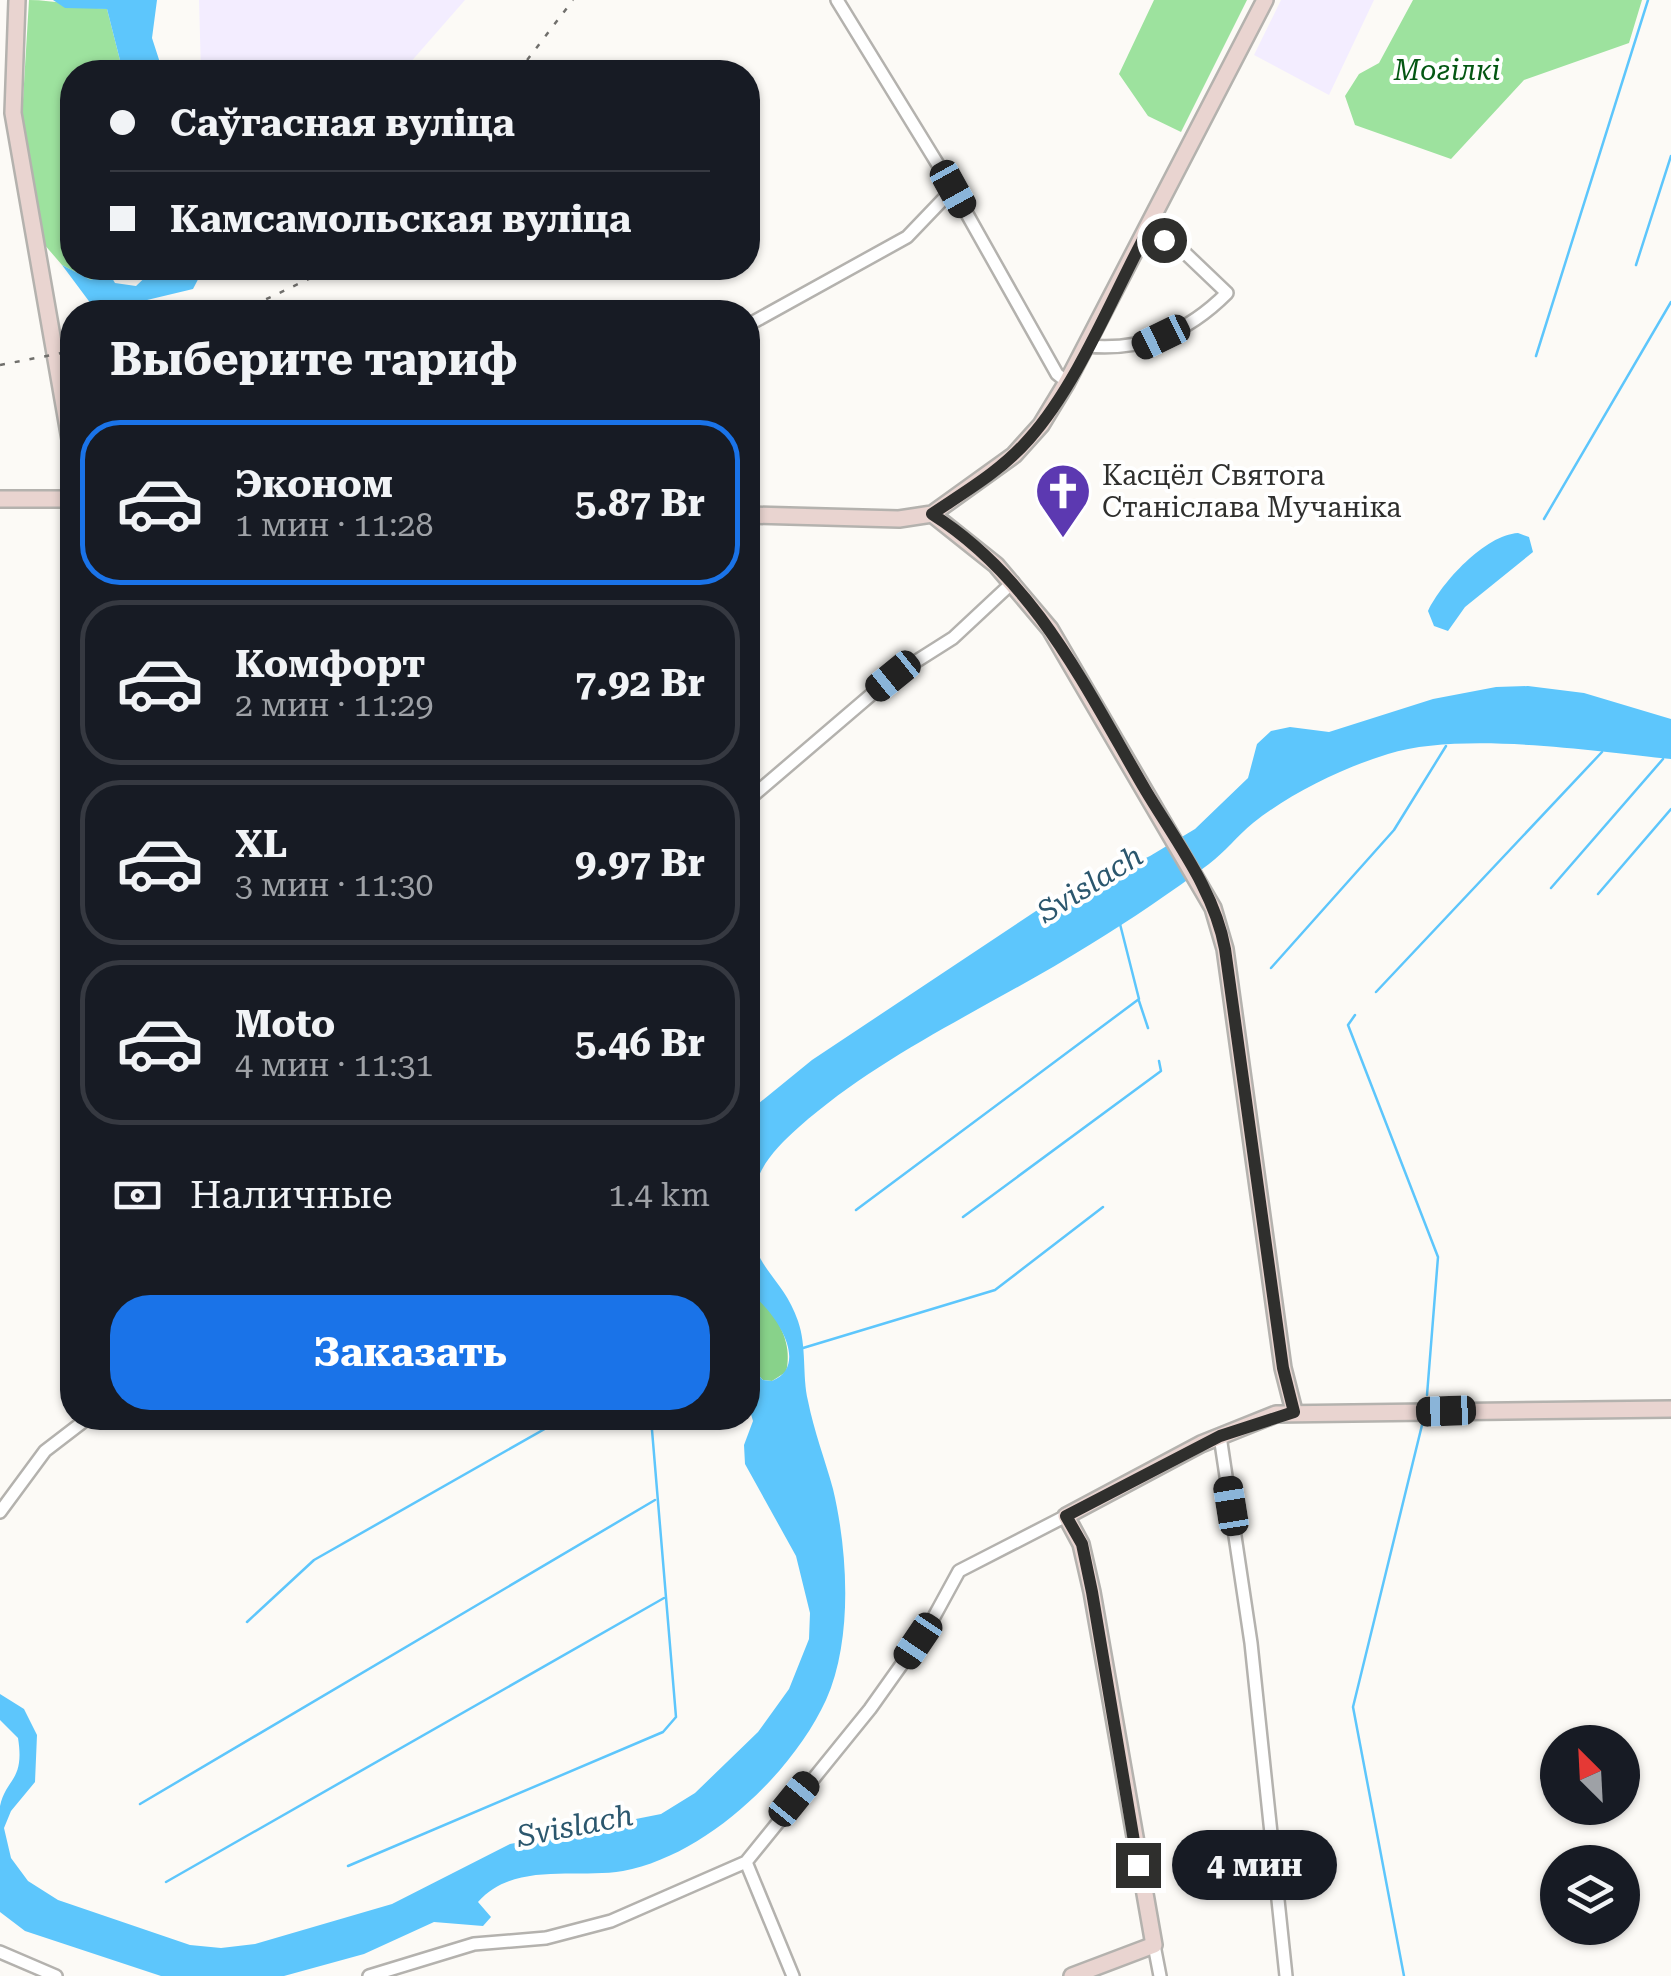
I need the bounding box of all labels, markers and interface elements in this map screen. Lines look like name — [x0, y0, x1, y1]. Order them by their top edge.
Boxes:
park label: Могілкі — [1393, 54, 1500, 87]
text: Саўгасная вуліца — [170, 101, 515, 145]
car — [925, 155, 981, 223]
text: Камсамольская вуліца — [170, 197, 631, 241]
route start — [1142, 218, 1187, 263]
car — [1127, 310, 1195, 364]
text: Выберите тариф — [110, 333, 518, 386]
icon: car — [115, 458, 205, 548]
place label: Касцёл Святога Станіслава Мучаніка — [1102, 459, 1402, 524]
church icon: Касцёл Святога Станіслава Мучаніка — [1033, 461, 1093, 540]
text: Эконом — [235, 462, 393, 506]
text: 5.87 Br — [575, 481, 705, 525]
text: 1 мин · 11:28 — [235, 506, 433, 544]
icon: car — [115, 638, 205, 728]
text: Комфорт — [235, 642, 425, 686]
car — [860, 645, 926, 707]
text: 7.92 Br — [575, 661, 705, 705]
text: 2 мин · 11:29 — [235, 686, 433, 724]
icon: car — [115, 818, 205, 908]
text: XL — [235, 822, 287, 866]
water label: Svislach — [1030, 838, 1149, 930]
text: 9.97 Br — [575, 841, 705, 885]
text: 3 мин · 11:30 — [235, 866, 433, 904]
icon: car — [115, 998, 205, 1088]
text: Moto — [235, 1002, 335, 1046]
text: 5.46 Br — [575, 1021, 705, 1065]
text: 4 мин · 11:31 — [235, 1046, 433, 1084]
icon: cash — [110, 1168, 165, 1223]
text: Наличные — [190, 1173, 393, 1217]
text: 1.4 km — [608, 1176, 710, 1214]
button: Заказать — [110, 1295, 710, 1410]
car — [1415, 1395, 1477, 1427]
car — [1211, 1474, 1251, 1538]
car — [889, 1608, 947, 1674]
north arrow — [1540, 1725, 1640, 1825]
map controls — [1540, 1725, 1640, 1945]
car — [763, 1766, 825, 1832]
water label: Svislach — [513, 1797, 636, 1854]
callout: 4 мин — [1173, 1830, 1338, 1900]
route end — [1116, 1843, 1161, 1888]
button: layers — [1540, 1845, 1640, 1945]
text: 4 мин — [1207, 1846, 1302, 1884]

